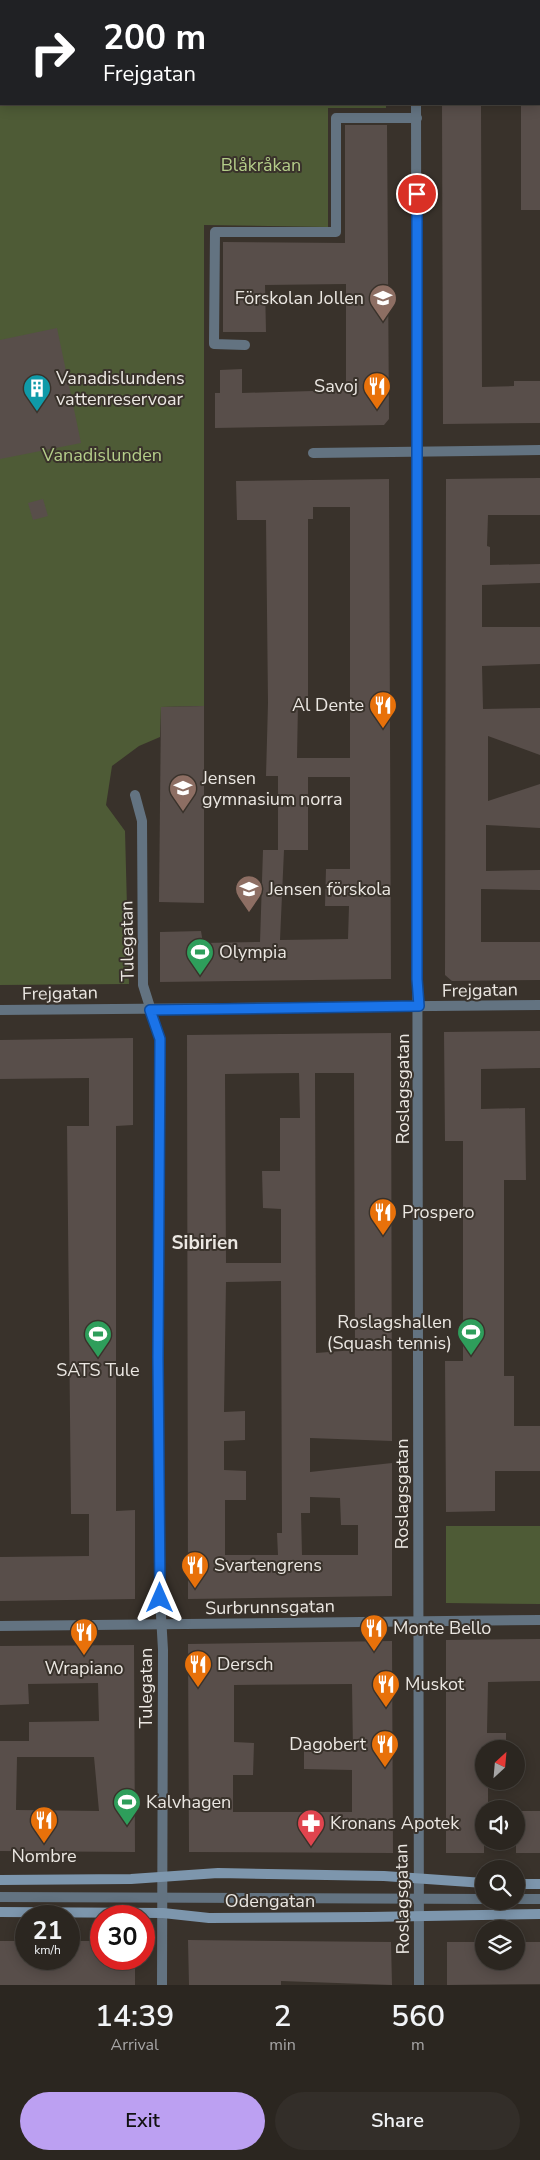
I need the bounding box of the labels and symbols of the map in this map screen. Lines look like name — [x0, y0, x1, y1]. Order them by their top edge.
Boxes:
park label: Blåkråkan — [221, 153, 301, 177]
pin — [396, 173, 438, 215]
school or university icon: Förskolan Jollen — [368, 283, 398, 322]
place label: Förskolan Jollen — [235, 286, 364, 310]
place label: Vanadislundens vattenreservoar — [55, 366, 185, 411]
restaurant icon: Savoj — [362, 371, 392, 410]
building icon: Vanadislundens vattenreservoar — [22, 373, 52, 412]
place label: Savoj — [314, 374, 358, 398]
park label: Vanadislunden — [41, 443, 162, 467]
restaurant icon: Al Dente — [368, 690, 398, 729]
place label: Al Dente — [292, 693, 364, 717]
place label: Jensen gymnasium norra — [201, 766, 343, 811]
school or university icon: Jensen gymnasium norra — [168, 773, 198, 812]
school or university icon: Jensen förskola — [234, 874, 264, 913]
place label: Jensen förskola — [267, 877, 391, 901]
street label: Tulegatan — [114, 900, 140, 982]
sports icon: Olympia — [185, 937, 215, 976]
place label: Olympia — [219, 940, 287, 964]
street label: Frejgatan — [442, 977, 518, 1003]
street label: Frejgatan — [22, 980, 98, 1006]
street label: Roslagsgatan — [391, 1034, 415, 1144]
restaurant icon: Prospero — [368, 1197, 398, 1236]
place label: Prospero — [402, 1200, 475, 1224]
district label: Sibirien — [172, 1230, 238, 1256]
place label: Roslagshallen (Squash tennis) — [327, 1310, 452, 1355]
sports icon: Roslagshallen (Squash tennis) — [456, 1317, 486, 1356]
sports icon: SATS Tule — [83, 1319, 113, 1358]
place label: SATS Tule — [56, 1358, 140, 1382]
street label: Roslagsgatan — [390, 1439, 414, 1549]
restaurant icon: Svartengrens — [180, 1550, 210, 1589]
place label: Svartengrens — [214, 1553, 322, 1577]
position arrow — [133, 1571, 185, 1623]
street label: Surbrunnsgatan — [205, 1594, 335, 1620]
restaurant icon: Monte Bello — [359, 1613, 389, 1652]
place label: Monte Bello — [393, 1616, 491, 1640]
restaurant icon: Wrapiano — [69, 1617, 99, 1656]
street label: Tulegatan — [134, 1648, 158, 1728]
restaurant icon: Dersch — [183, 1649, 213, 1688]
place label: Dersch — [217, 1652, 274, 1676]
place label: Wrapiano — [44, 1656, 124, 1680]
restaurant icon: Muskot — [371, 1669, 401, 1708]
place label: Muskot — [405, 1672, 465, 1696]
restaurant icon: Dagobert — [370, 1729, 400, 1768]
place label: Dagobert — [289, 1732, 367, 1756]
north arrow — [475, 1740, 525, 1790]
sports icon: Kalvhagen — [112, 1787, 142, 1826]
place label: Kalvhagen — [146, 1790, 231, 1814]
restaurant icon: Nombre — [29, 1805, 59, 1844]
pharmacy icon: Kronans Apotek — [296, 1808, 326, 1847]
place label: Kronans Apotek — [330, 1811, 460, 1835]
street label: Roslagsgatan — [389, 1843, 415, 1955]
place label: Nombre — [11, 1844, 77, 1868]
street label: Odengatan — [225, 1889, 315, 1913]
speed limit sign: 30 — [90, 1905, 155, 1970]

